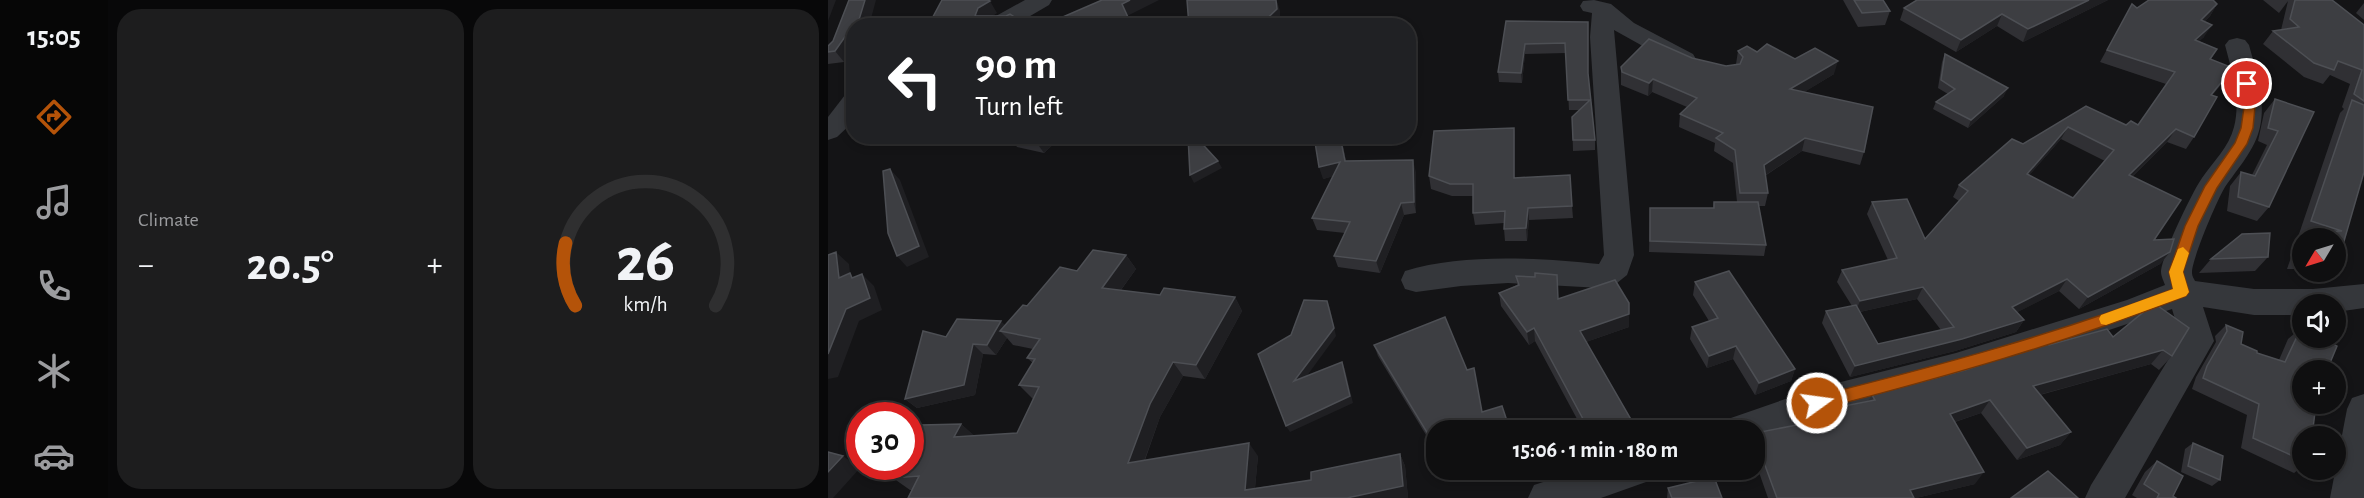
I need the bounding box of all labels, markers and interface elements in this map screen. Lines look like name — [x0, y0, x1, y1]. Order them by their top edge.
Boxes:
text: 15:05 — [27, 23, 81, 50]
icon: left — [876, 42, 954, 120]
text: 90 m — [975, 44, 1057, 86]
pin — [2221, 58, 2272, 109]
icon: arrive — [2230, 67, 2263, 100]
text: Turn left — [975, 93, 1063, 120]
icon: directions — [33, 96, 75, 138]
icon: music — [33, 181, 75, 223]
text: Climate — [138, 210, 199, 230]
north arrow — [2292, 228, 2346, 282]
map controls — [2292, 228, 2346, 480]
text: 26 — [616, 230, 676, 292]
text: 20.5° — [246, 243, 334, 288]
text: − — [138, 249, 154, 282]
text: + — [427, 249, 442, 282]
icon: phone — [33, 265, 75, 307]
text: km/h — [624, 294, 668, 315]
button: sound — [2292, 294, 2346, 348]
icon: climate — [33, 350, 75, 392]
button: + — [2292, 360, 2346, 414]
position arrow — [1785, 371, 1849, 435]
speed limit sign: 30 — [846, 402, 924, 480]
button: − — [2292, 426, 2346, 480]
icon: car — [33, 435, 75, 477]
text: 15:06 · 1 min · 180 m — [1513, 439, 1678, 461]

